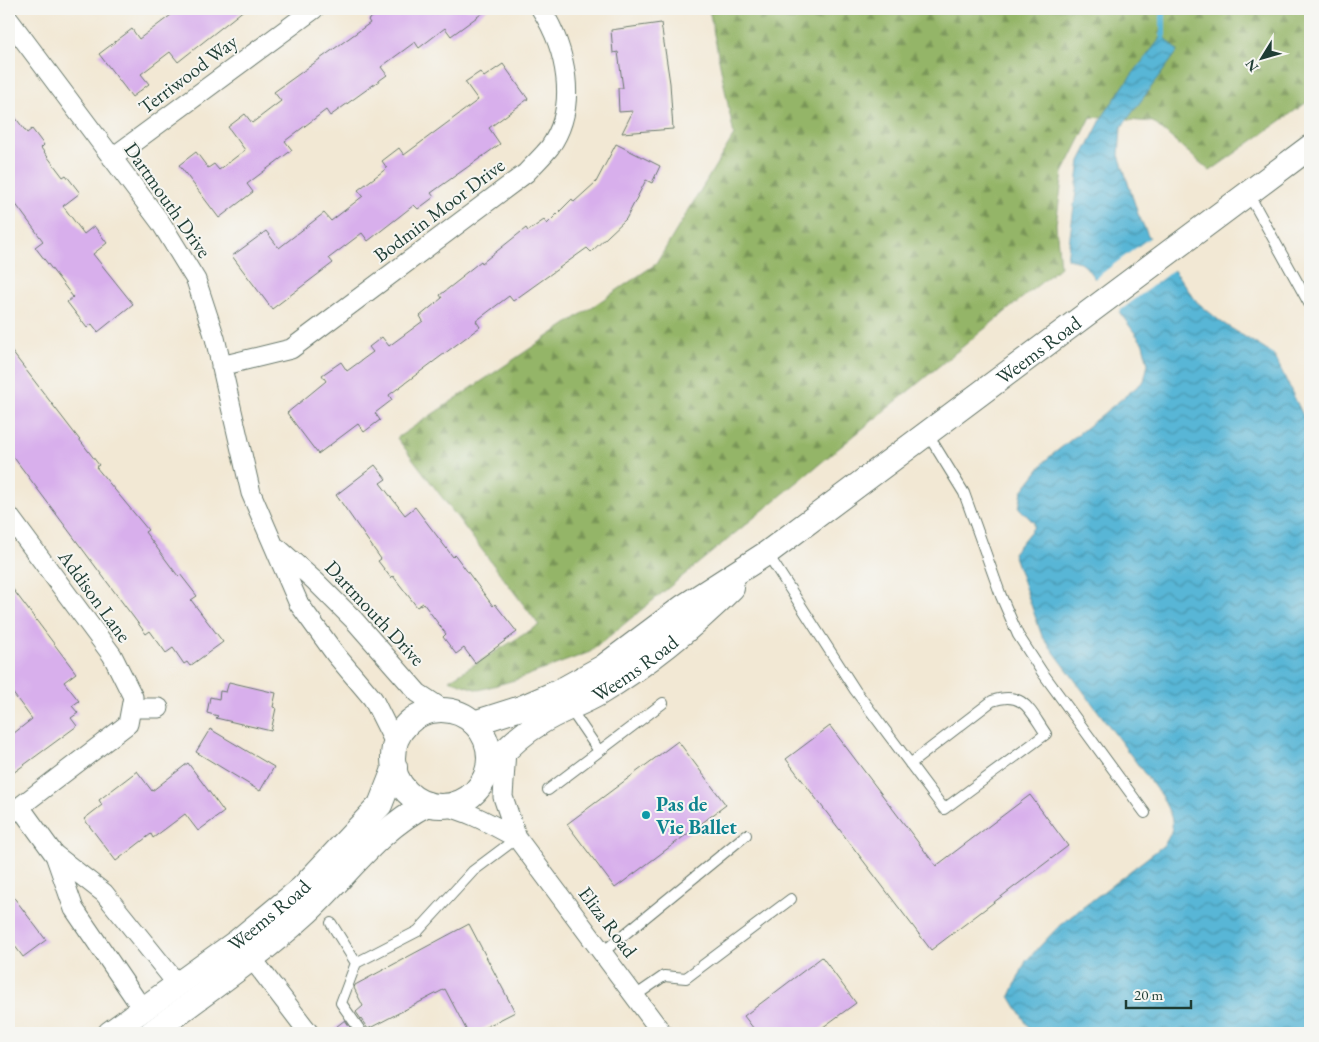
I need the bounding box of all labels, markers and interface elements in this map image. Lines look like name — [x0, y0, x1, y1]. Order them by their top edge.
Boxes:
street label: Terriwood Way — [133, 28, 243, 120]
north arrow — [1236, 32, 1286, 82]
text: N — [1241, 55, 1262, 76]
street label: Dartmouth Drive — [119, 137, 218, 263]
street label: Bodmin Moor Drive — [368, 152, 510, 268]
street label: Weems Road — [991, 309, 1087, 390]
street label: Addison Lane — [52, 544, 137, 647]
street label: Dartmouth Drive — [319, 555, 431, 671]
street label: Weems Road — [587, 629, 684, 708]
place label: Pas de Vie Ballet — [656, 791, 737, 840]
marker: Pas de Vie Ballet — [640, 809, 652, 821]
street label: Weems Road — [223, 873, 317, 957]
street label: Eliza Road — [573, 881, 644, 963]
scale bar — [1126, 977, 1192, 1009]
text: 20 m — [1134, 985, 1163, 1004]

